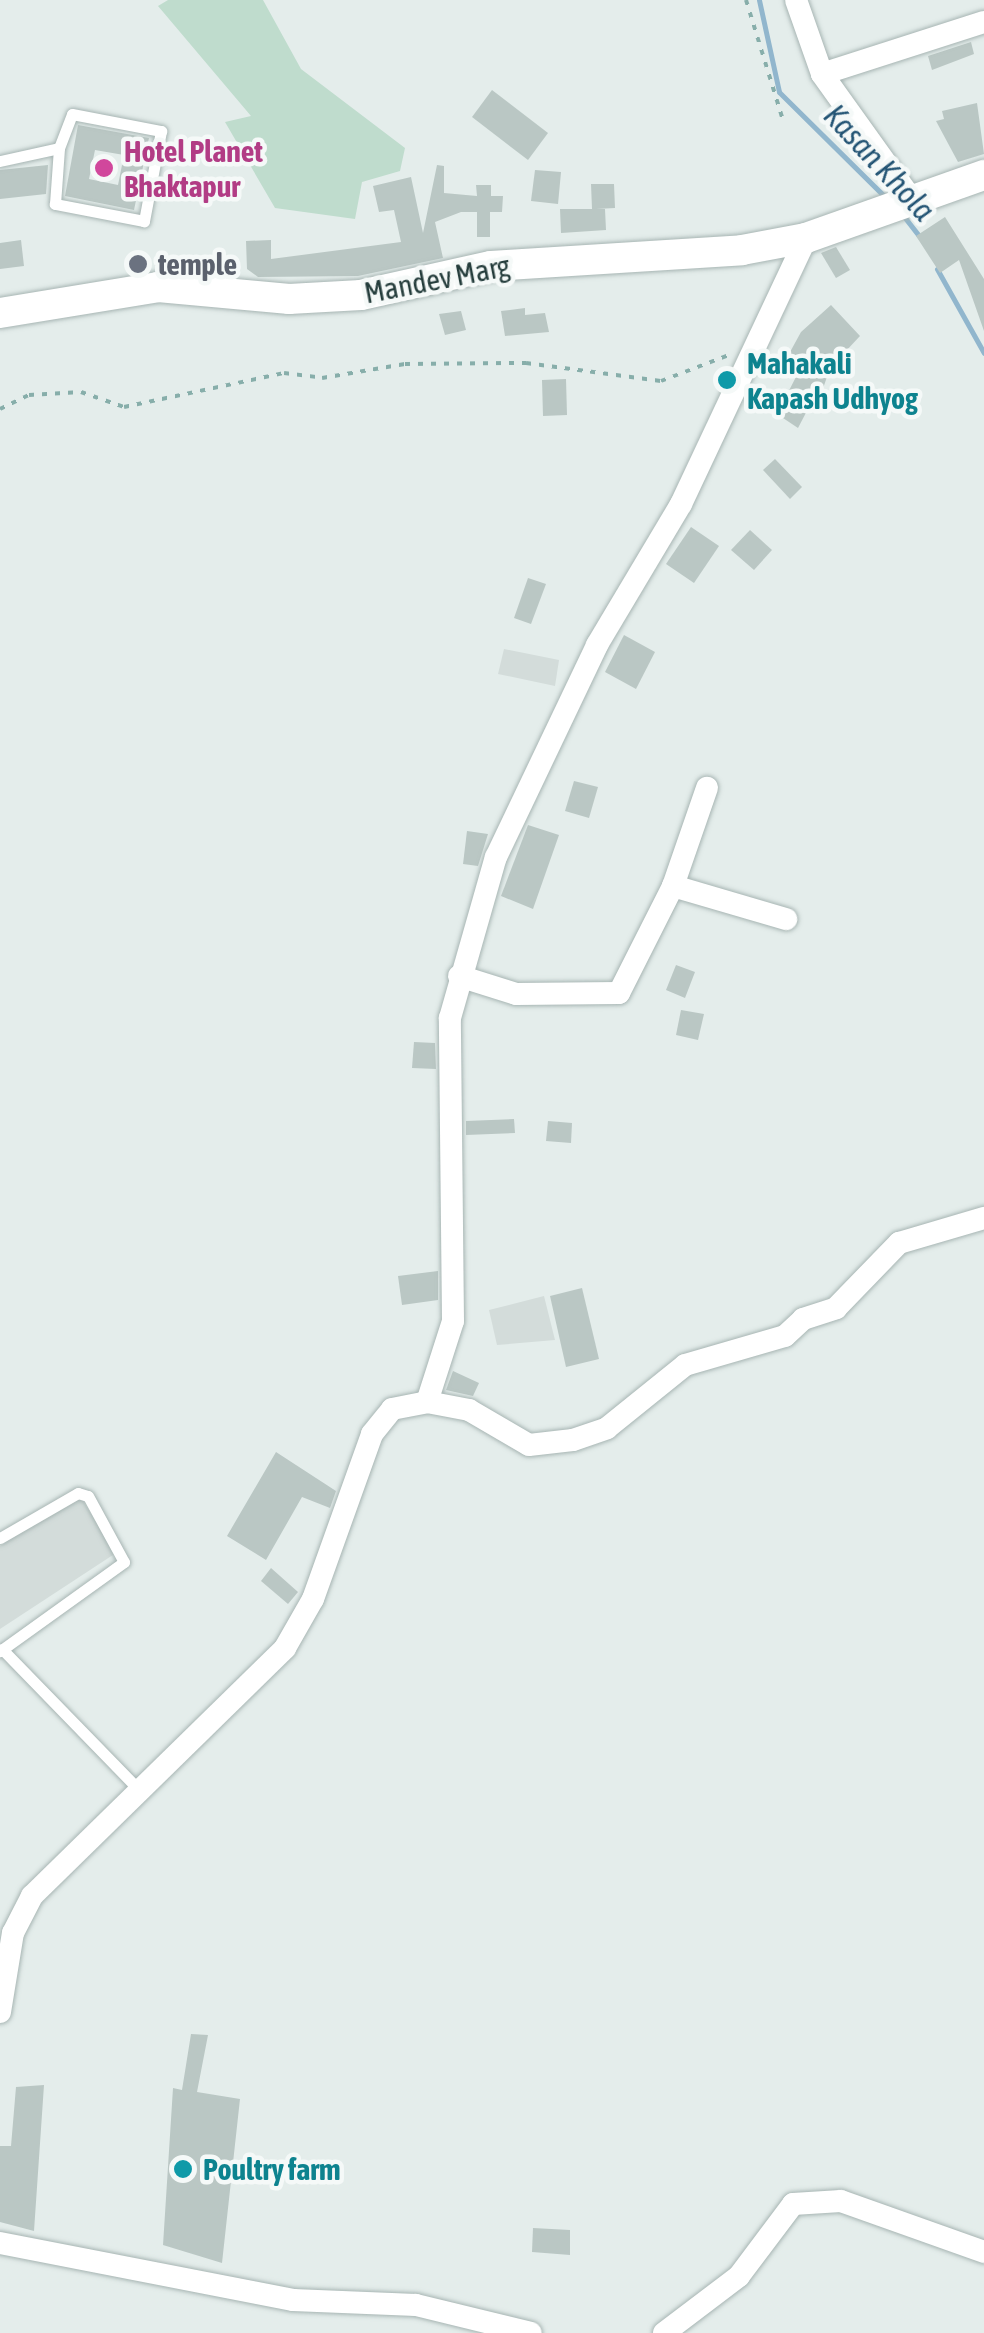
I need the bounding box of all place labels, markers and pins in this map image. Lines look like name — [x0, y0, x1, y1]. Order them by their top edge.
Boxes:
place label: Hotel Planet Bhaktapur — [124, 133, 263, 204]
marker: Hotel Planet Bhaktapur — [93, 157, 115, 179]
place label: temple — [158, 246, 237, 282]
marker: temple — [127, 253, 149, 275]
place label: Mahakali Kapash Udhyog — [747, 345, 918, 416]
marker: Mahakali Kapash Udhyog — [716, 369, 738, 391]
place label: Poultry farm — [203, 2151, 341, 2187]
marker: Poultry farm — [172, 2158, 194, 2180]

